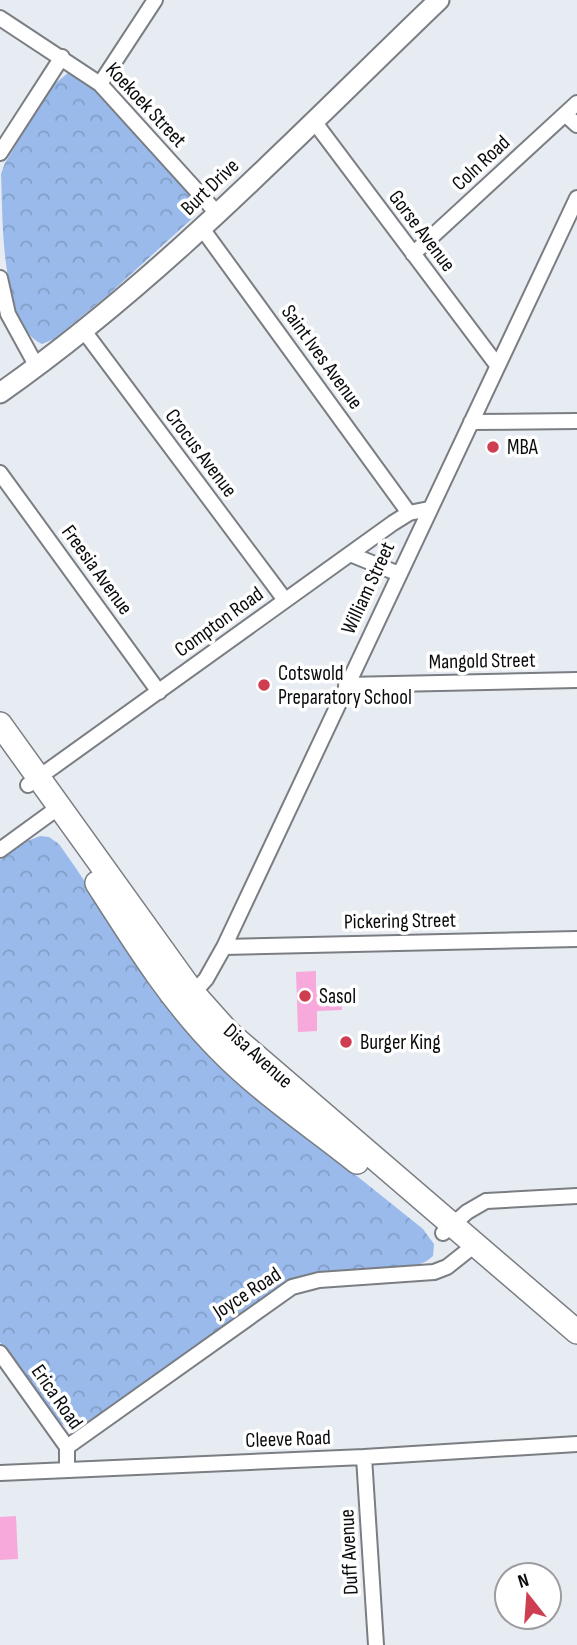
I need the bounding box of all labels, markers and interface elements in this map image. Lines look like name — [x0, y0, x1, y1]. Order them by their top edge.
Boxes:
street label: Koekoek Street — [100, 57, 192, 153]
street label: Coln Road — [447, 130, 515, 196]
street label: Burt Drive — [176, 153, 244, 221]
street label: Gorse Avenue — [383, 185, 461, 277]
street label: Saint Ives Avenue — [276, 300, 368, 414]
street label: Crocus Avenue — [160, 404, 242, 502]
place label: MBA — [507, 435, 539, 460]
marker: MBA — [485, 439, 501, 455]
street label: Freesia Avenue — [56, 520, 138, 620]
street label: William Street — [336, 538, 400, 638]
street label: Compton Road — [170, 582, 268, 662]
street label: Mangold Street — [428, 648, 536, 674]
place label: Cotswold Preparatory School — [278, 661, 412, 710]
marker: Cotswold Preparatory School — [256, 677, 272, 693]
street label: Pickering Street — [344, 908, 456, 934]
place label: Sasol — [319, 984, 356, 1009]
marker: Sasol — [297, 988, 313, 1004]
street label: Disa Avenue — [218, 1018, 298, 1094]
place label: Burger King — [360, 1030, 441, 1055]
marker: Burger King — [338, 1034, 354, 1050]
street label: Joyce Road — [208, 1262, 286, 1325]
street label: Erica Road — [26, 1360, 88, 1434]
street label: Cleeve Road — [245, 1425, 331, 1453]
street label: Duff Avenue — [334, 1508, 364, 1596]
north arrow — [493, 1561, 563, 1631]
text: N — [515, 1569, 532, 1594]

